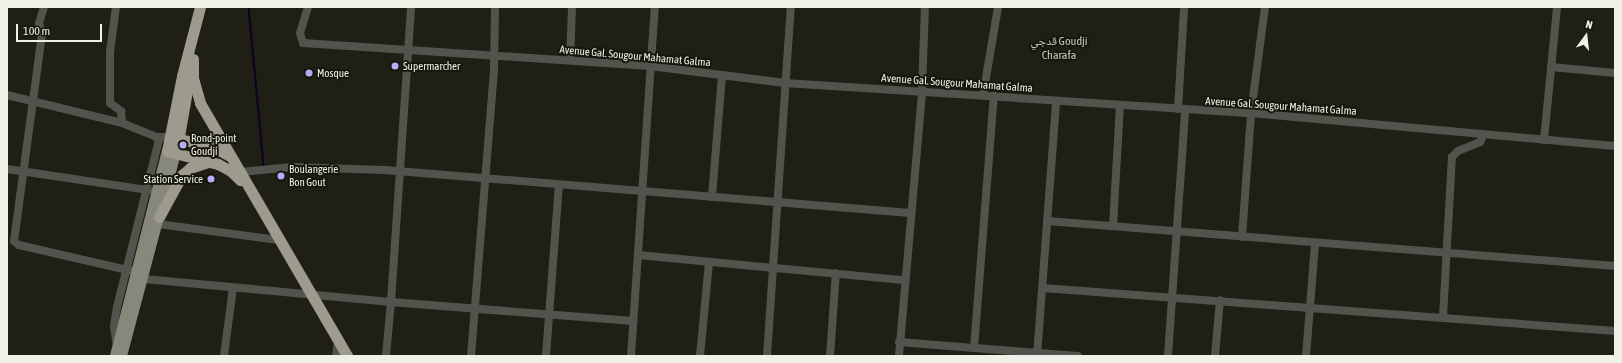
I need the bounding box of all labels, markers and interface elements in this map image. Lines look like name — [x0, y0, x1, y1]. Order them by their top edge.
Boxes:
scale bar — [18, 16, 104, 42]
north arrow — [1566, 16, 1606, 56]
text: N — [1584, 18, 1594, 31]
text: 100 m — [23, 24, 50, 38]
district label: قدجي Goudji Charafa — [1030, 35, 1088, 63]
street label: Avenue Gal. Sougour Mahamat Galma — [559, 43, 711, 69]
place label: Supermarcher — [403, 59, 460, 73]
marker: Supermarcher — [390, 61, 400, 71]
place label: Mosque — [317, 66, 349, 80]
marker: Mosque — [304, 68, 314, 78]
street label: Avenue Gal. Sougour Mahamat Galma — [881, 71, 1033, 95]
street label: Avenue Gal. Sougour Mahamat Galma — [1205, 94, 1357, 118]
place label: Rond-point Goudji — [191, 132, 236, 158]
marker: Rond-point Goudji — [178, 140, 188, 150]
place label: Boulangerie Bon Gout — [289, 163, 338, 189]
marker: Boulangerie Bon Gout — [276, 171, 286, 181]
place label: Station Service — [143, 172, 203, 186]
marker: Station Service — [206, 174, 216, 184]

